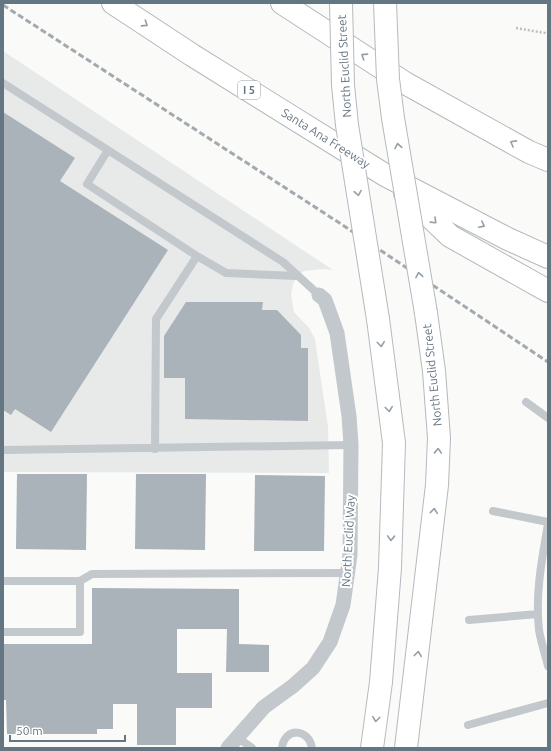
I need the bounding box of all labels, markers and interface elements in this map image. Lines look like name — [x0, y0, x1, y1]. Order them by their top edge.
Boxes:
street label: North Euclid Street — [335, 14, 353, 118]
one-way arrow — [141, 19, 148, 26]
one-way arrow — [362, 54, 369, 61]
road number: I 5 — [238, 81, 260, 99]
street label: Santa Ana Freeway — [279, 106, 373, 171]
one-way arrow — [510, 140, 517, 147]
one-way arrow — [394, 143, 403, 150]
one-way arrow — [353, 189, 362, 196]
one-way arrow — [429, 216, 437, 224]
one-way arrow — [478, 221, 485, 228]
one-way arrow — [416, 271, 424, 278]
street label: North Euclid Street — [420, 323, 444, 427]
one-way arrow — [376, 341, 385, 348]
one-way arrow — [384, 405, 393, 412]
one-way arrow — [434, 448, 442, 454]
street label: North Euclid Way — [339, 494, 357, 587]
one-way arrow — [430, 508, 439, 514]
one-way arrow — [387, 535, 395, 541]
one-way arrow — [413, 651, 422, 657]
one-way arrow — [371, 716, 380, 722]
scale bar — [10, 717, 125, 743]
text: 50 m — [16, 724, 43, 737]

